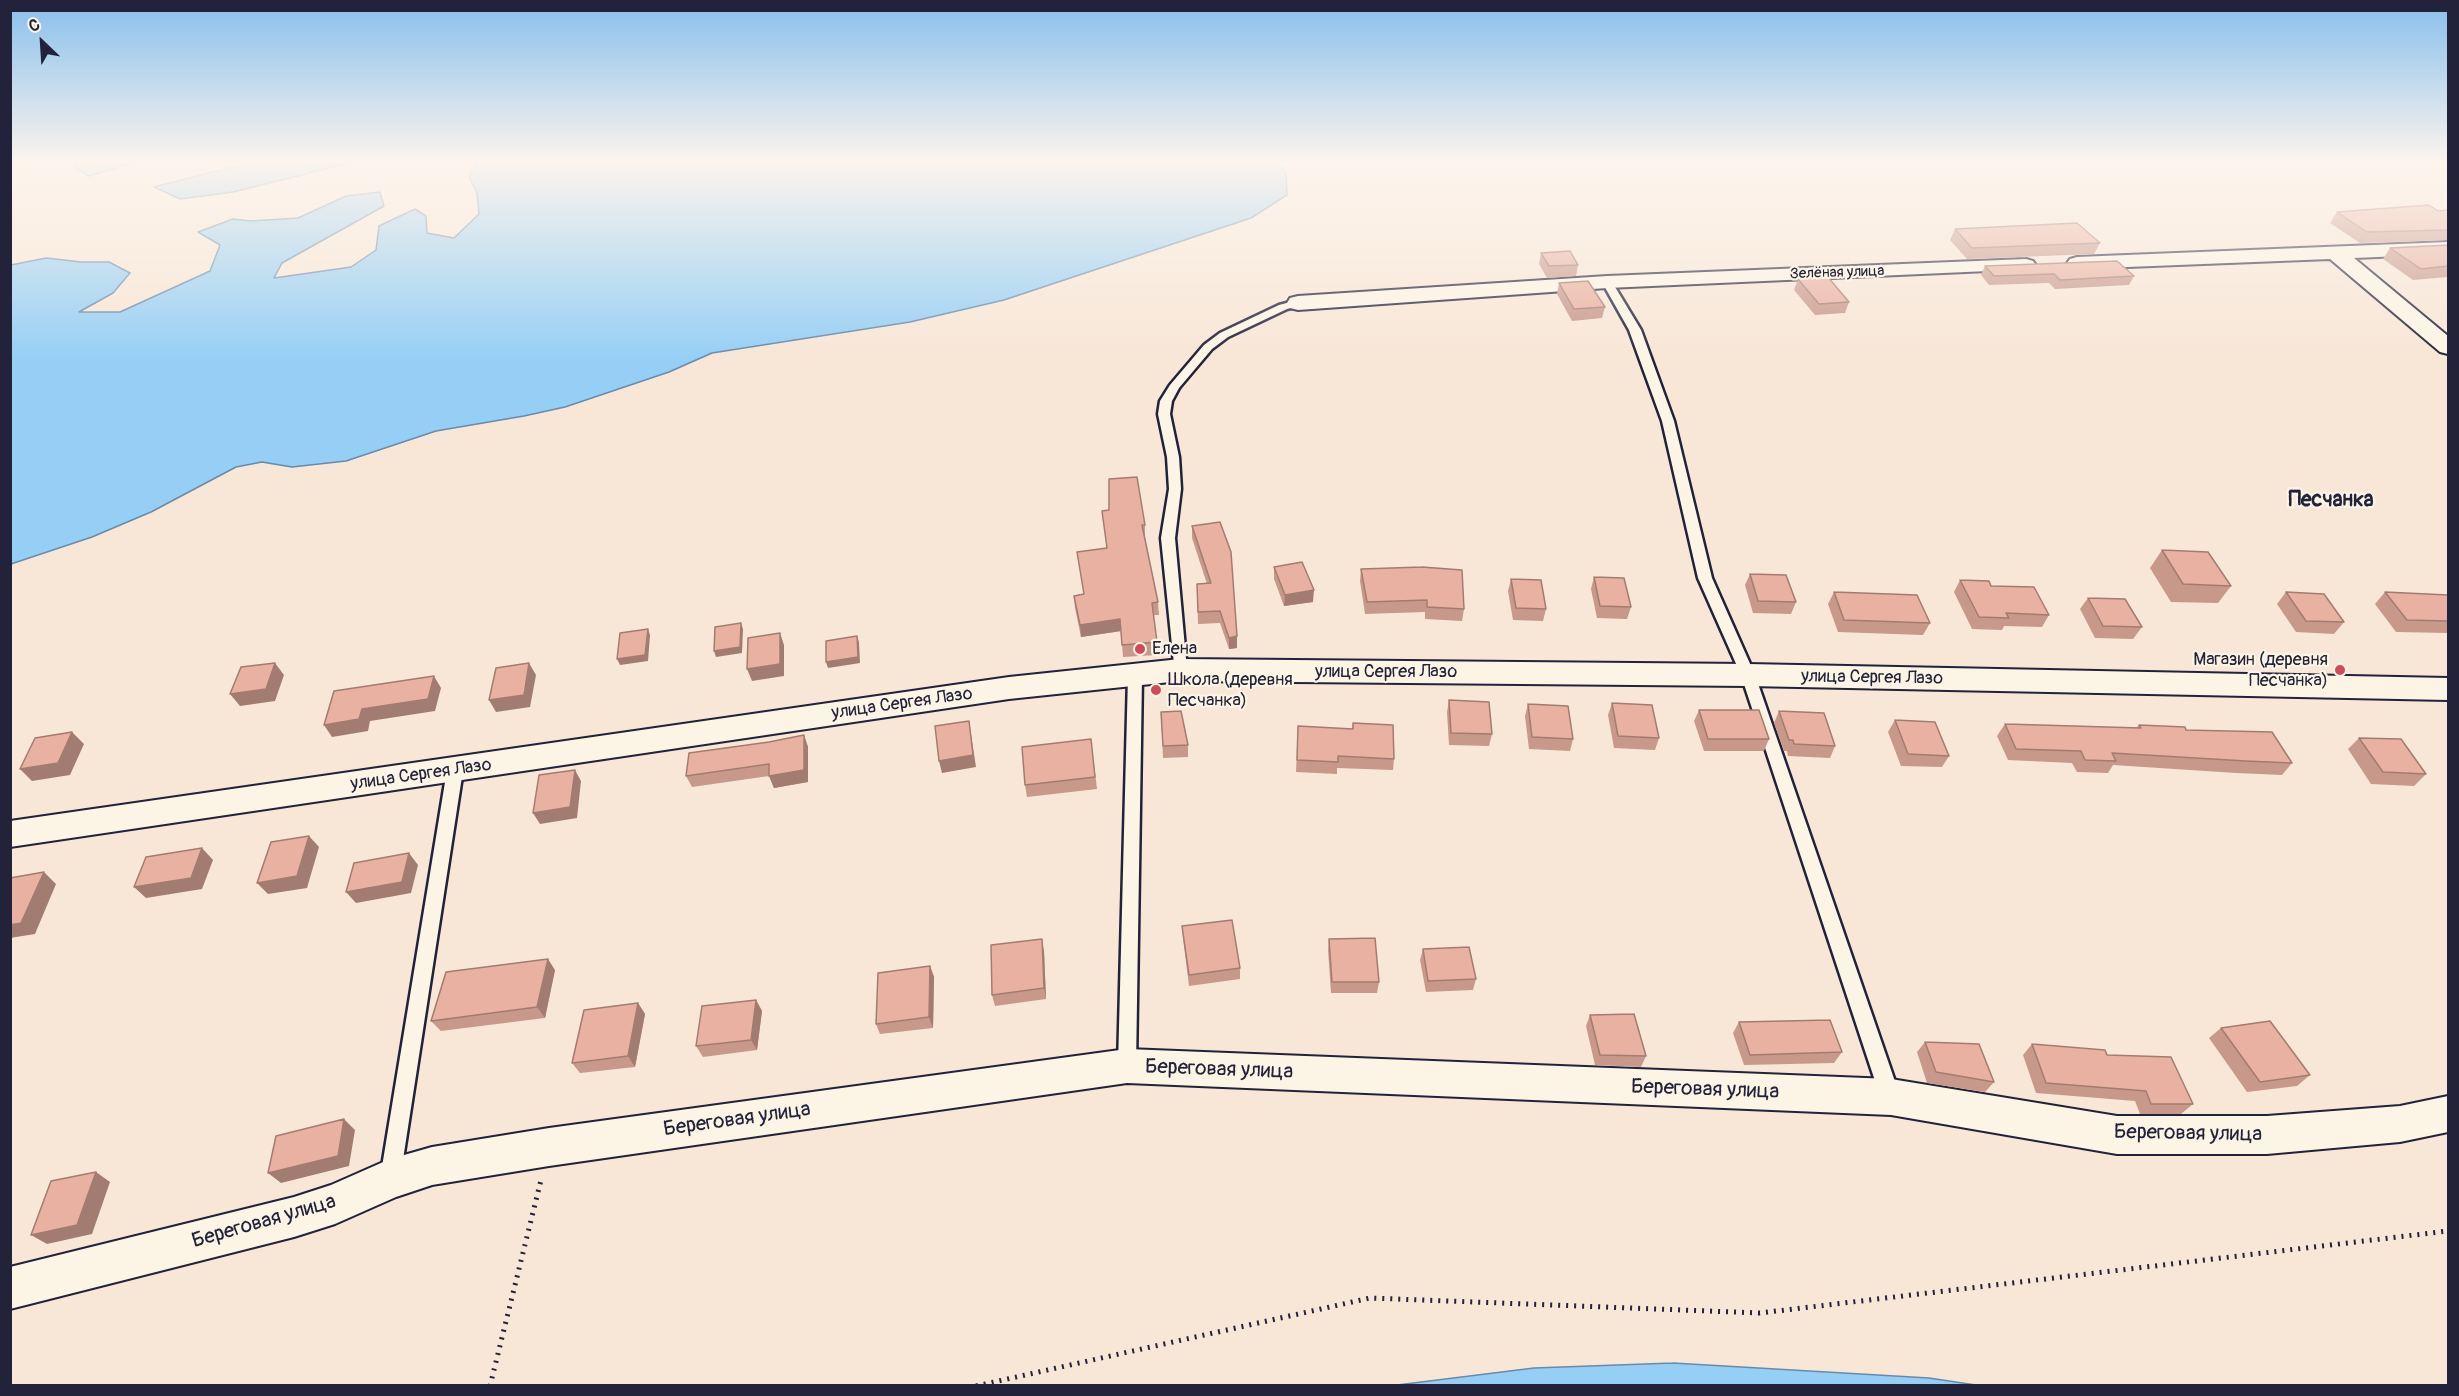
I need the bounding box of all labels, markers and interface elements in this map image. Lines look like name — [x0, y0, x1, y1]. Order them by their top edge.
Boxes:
north arrow — [12, 12, 72, 72]
text: С — [26, 15, 43, 37]
street label: Зелёная улица — [1789, 262, 1885, 284]
district label: Песчанка — [2288, 488, 2374, 514]
place label: Елена — [1152, 638, 1197, 660]
marker: Елена — [1133, 642, 1147, 656]
place label: Магазин (деревня Песчанка) — [2193, 649, 2328, 692]
street label: улица Сергея Лазо — [1315, 661, 1457, 683]
marker: Магазин (деревня Песчанка) — [2333, 663, 2347, 677]
street label: улица Сергея Лазо — [1801, 666, 1943, 690]
place label: Школа (деревня Песчанка) — [1168, 669, 1293, 712]
street label: улица Сергея Лазо — [830, 683, 974, 725]
marker: Школа (деревня Песчанка) — [1149, 683, 1163, 697]
street label: улица Сергея Лазо — [349, 754, 493, 796]
street label: Береговая улица — [1144, 1055, 1294, 1085]
street label: Береговая улица — [1630, 1075, 1780, 1105]
street label: Береговая улица — [662, 1097, 812, 1143]
street label: Береговая улица — [2114, 1120, 2262, 1148]
street label: Береговая улица — [189, 1189, 339, 1255]

